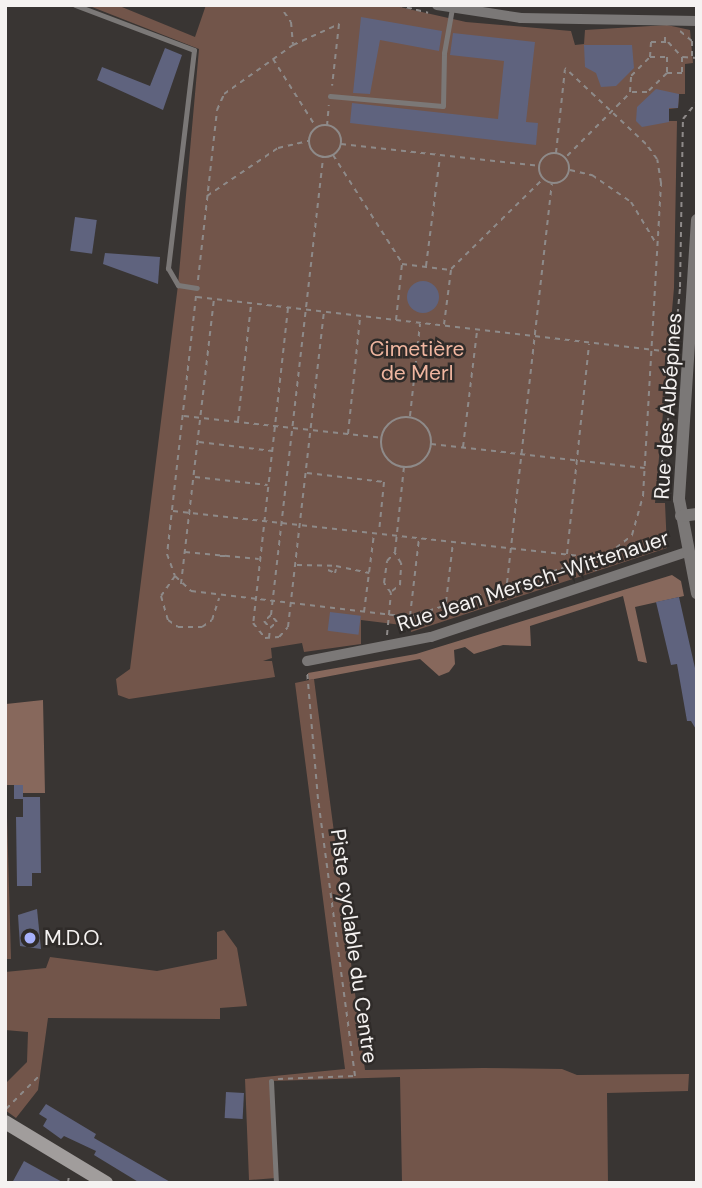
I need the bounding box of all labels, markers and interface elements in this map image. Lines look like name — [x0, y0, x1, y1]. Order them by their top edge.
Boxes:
street label: Rue des Aubépines — [649, 312, 687, 500]
park label: Cimetière de Merl — [370, 336, 464, 386]
street label: Rue Jean Mersch-Wittenauer — [394, 525, 672, 637]
street label: Piste cyclable du Centre — [325, 827, 383, 1065]
place label: M.D.O. — [44, 925, 103, 951]
marker: M.D.O. — [22, 930, 38, 946]

